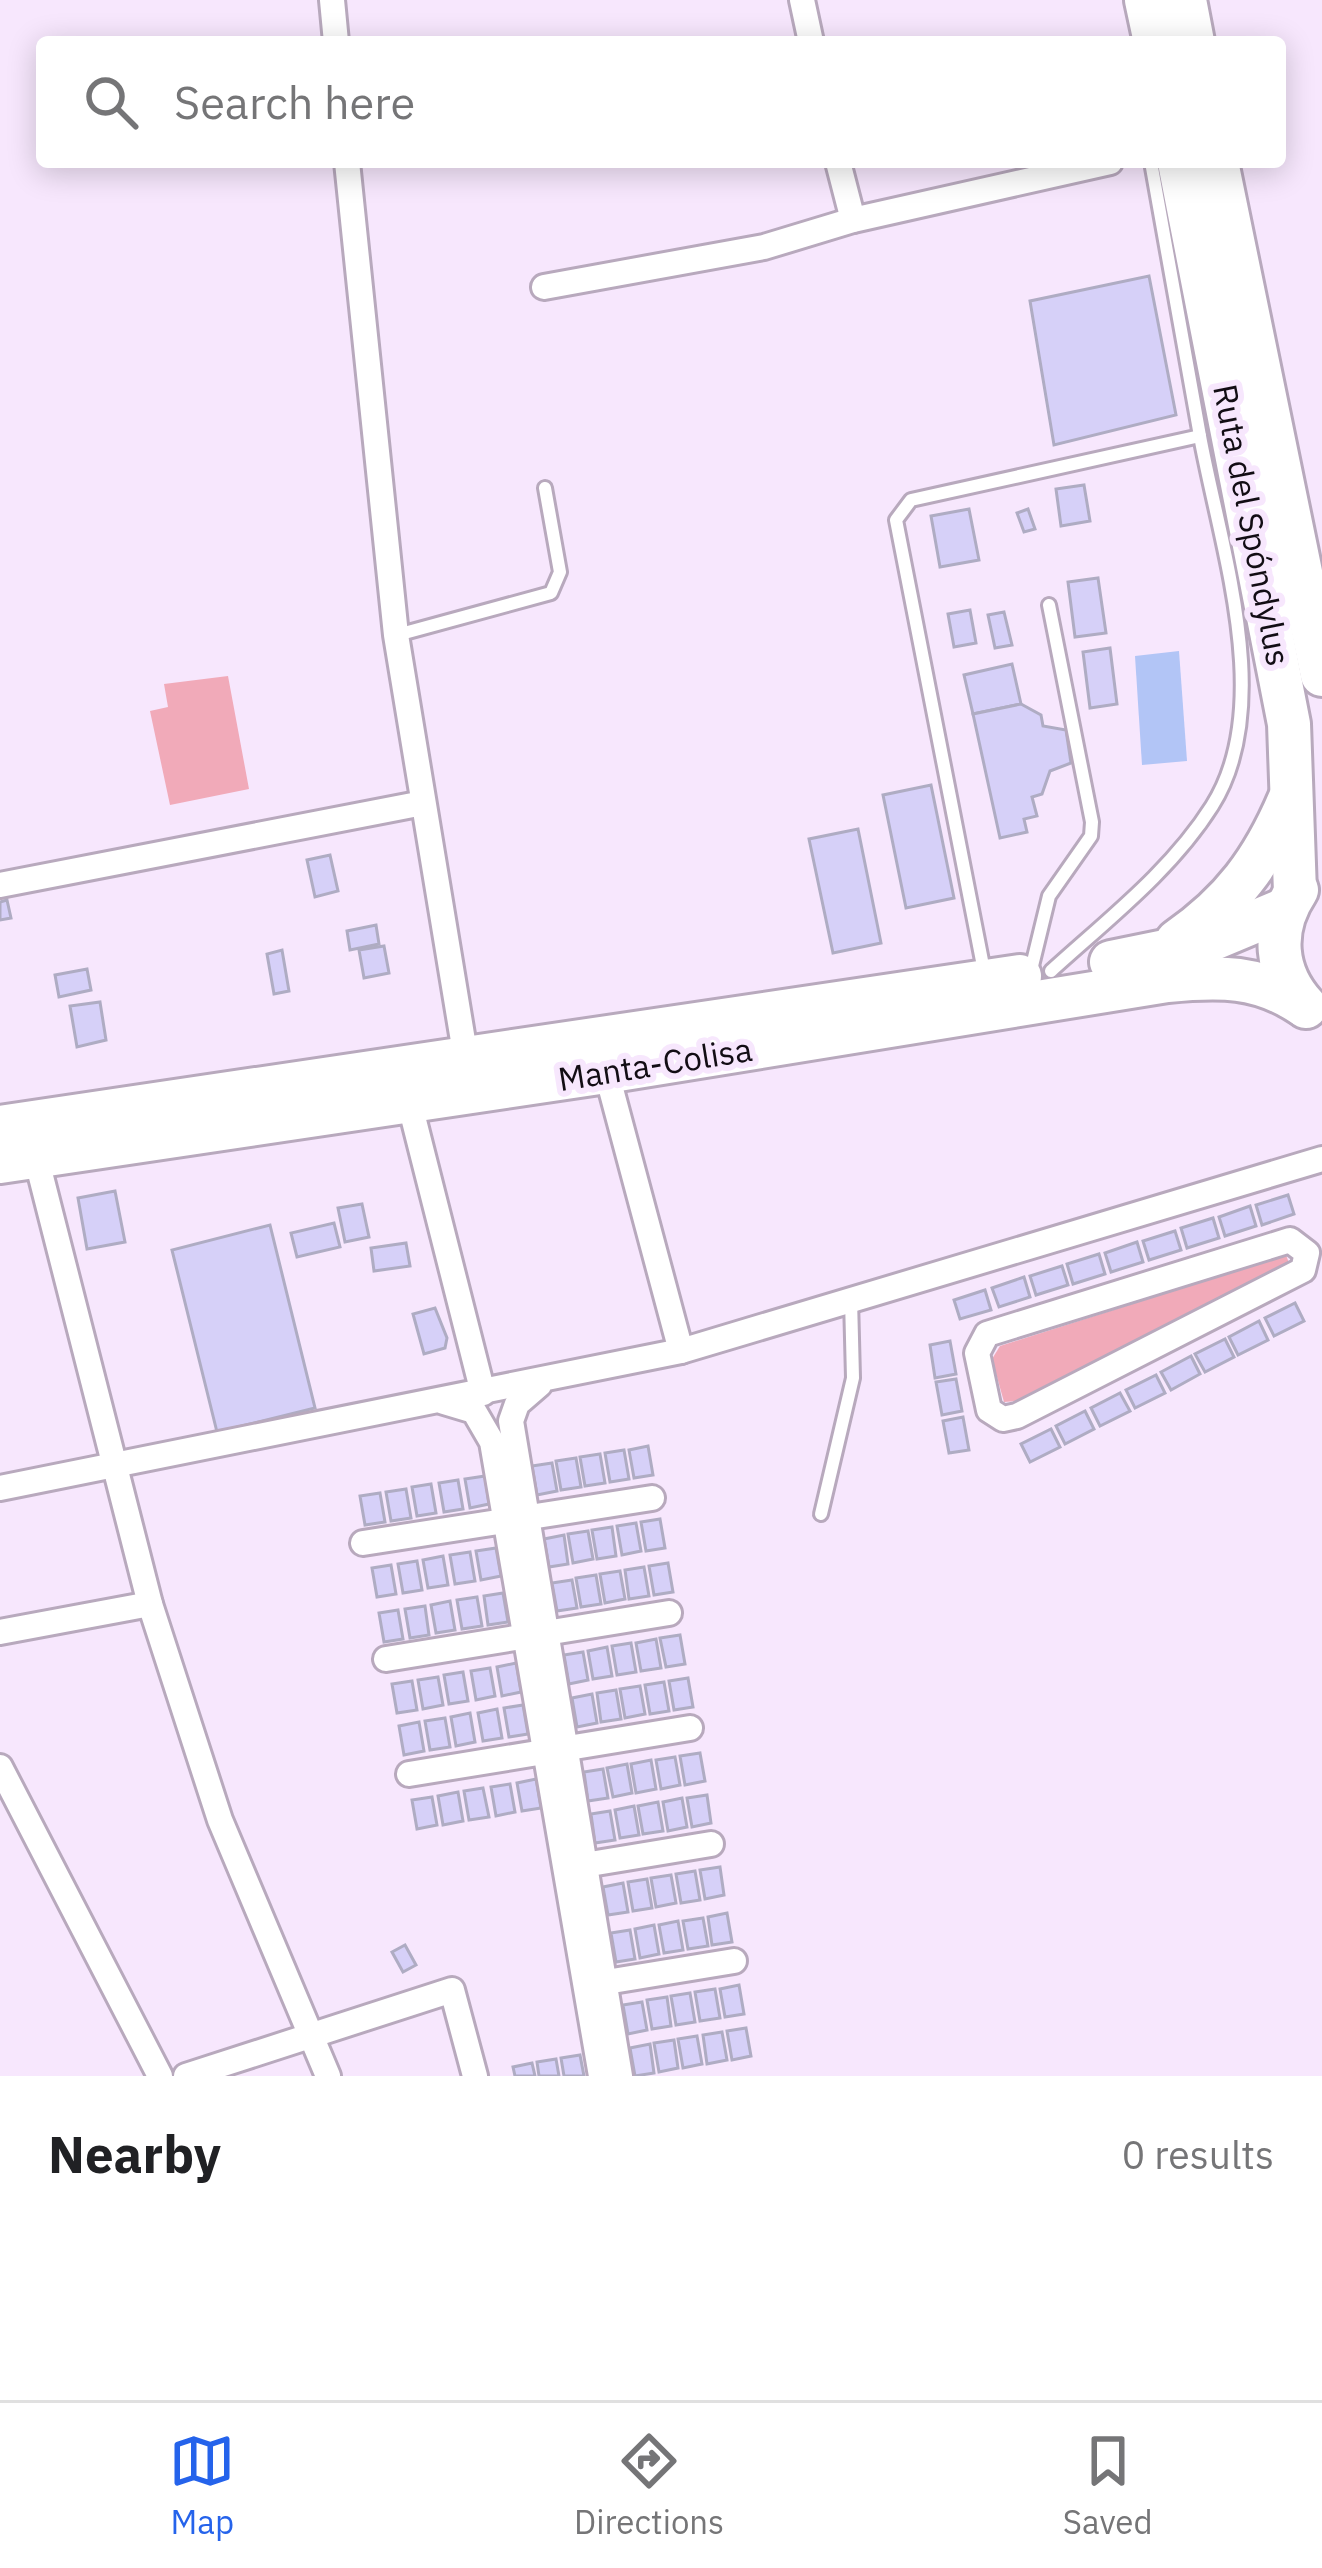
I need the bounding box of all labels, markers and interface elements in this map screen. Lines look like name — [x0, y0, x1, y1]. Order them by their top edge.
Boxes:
search box — [36, 36, 1286, 168]
icon: search — [78, 69, 144, 135]
text: Search here — [174, 73, 415, 131]
street label: Ruta del Spóndylus — [1204, 381, 1301, 669]
street label: Manta-Colisa — [555, 1027, 755, 1100]
text: Nearby — [48, 2121, 221, 2187]
text: 0 results — [1122, 2129, 1274, 2180]
tab: Map — [169, 2428, 235, 2543]
tab: Directions — [574, 2428, 724, 2543]
tab: Saved — [1063, 2428, 1153, 2543]

